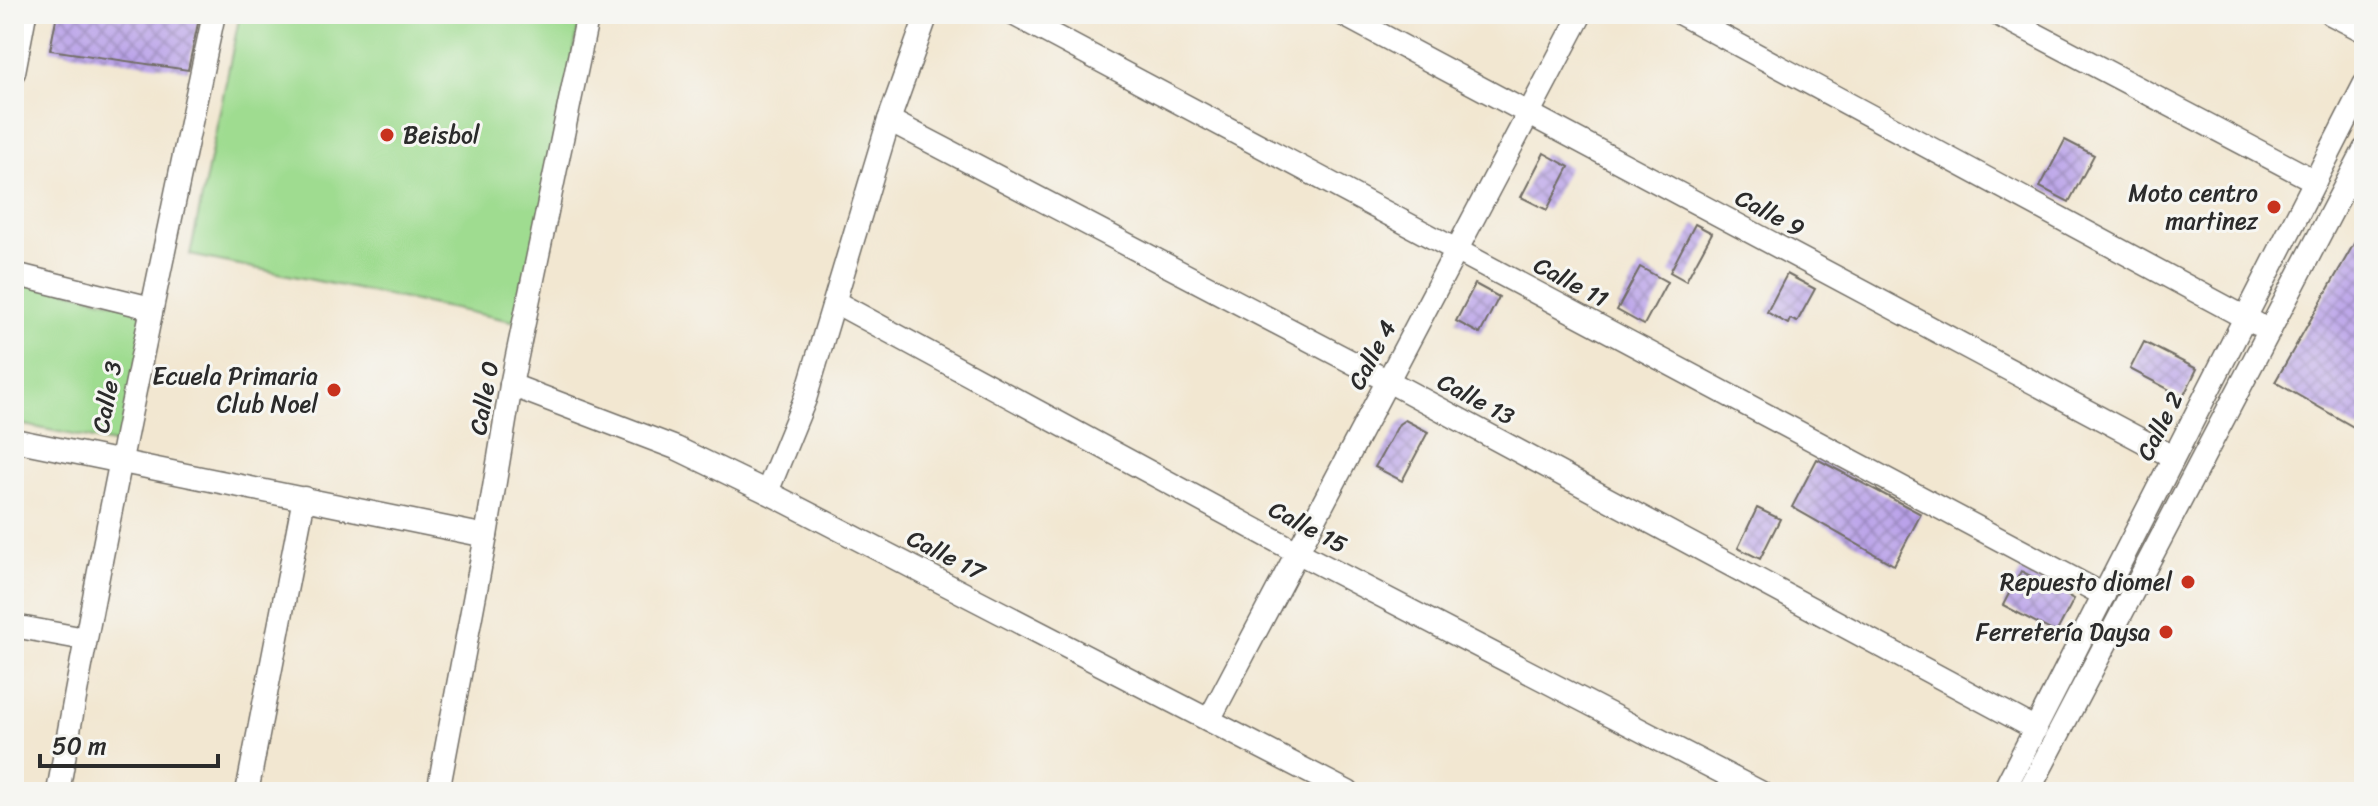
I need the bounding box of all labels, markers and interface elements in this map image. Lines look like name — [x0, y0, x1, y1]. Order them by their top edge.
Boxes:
place label: Beisbol — [403, 114, 481, 156]
marker: Beisbol — [378, 126, 396, 144]
place label: Moto centro martinez — [2128, 172, 2259, 242]
street label: Calle 9 — [1727, 177, 1813, 249]
marker: Moto centro martinez — [2265, 198, 2283, 216]
street label: Calle 11 — [1526, 245, 1616, 319]
street label: Calle 4 — [1336, 312, 1408, 398]
place label: Ecuela Primaria Club Noel — [152, 355, 319, 425]
street label: Calle 3 — [79, 357, 135, 437]
street label: Calle 0 — [457, 358, 511, 438]
street label: Calle 13 — [1430, 361, 1522, 437]
marker: Ecuela Primaria Club Noel — [325, 381, 343, 399]
street label: Calle 2 — [2125, 384, 2195, 468]
street label: Calle 15 — [1261, 489, 1355, 565]
street label: Calle 17 — [899, 517, 994, 593]
place label: Repuesto diomel — [2000, 561, 2173, 603]
marker: Repuesto diomel — [2179, 573, 2197, 591]
place label: Ferretería Daysa — [1976, 611, 2150, 653]
marker: Ferretería Daysa — [2157, 623, 2175, 641]
scale bar — [40, 718, 218, 768]
text: 50 m — [52, 725, 107, 767]

